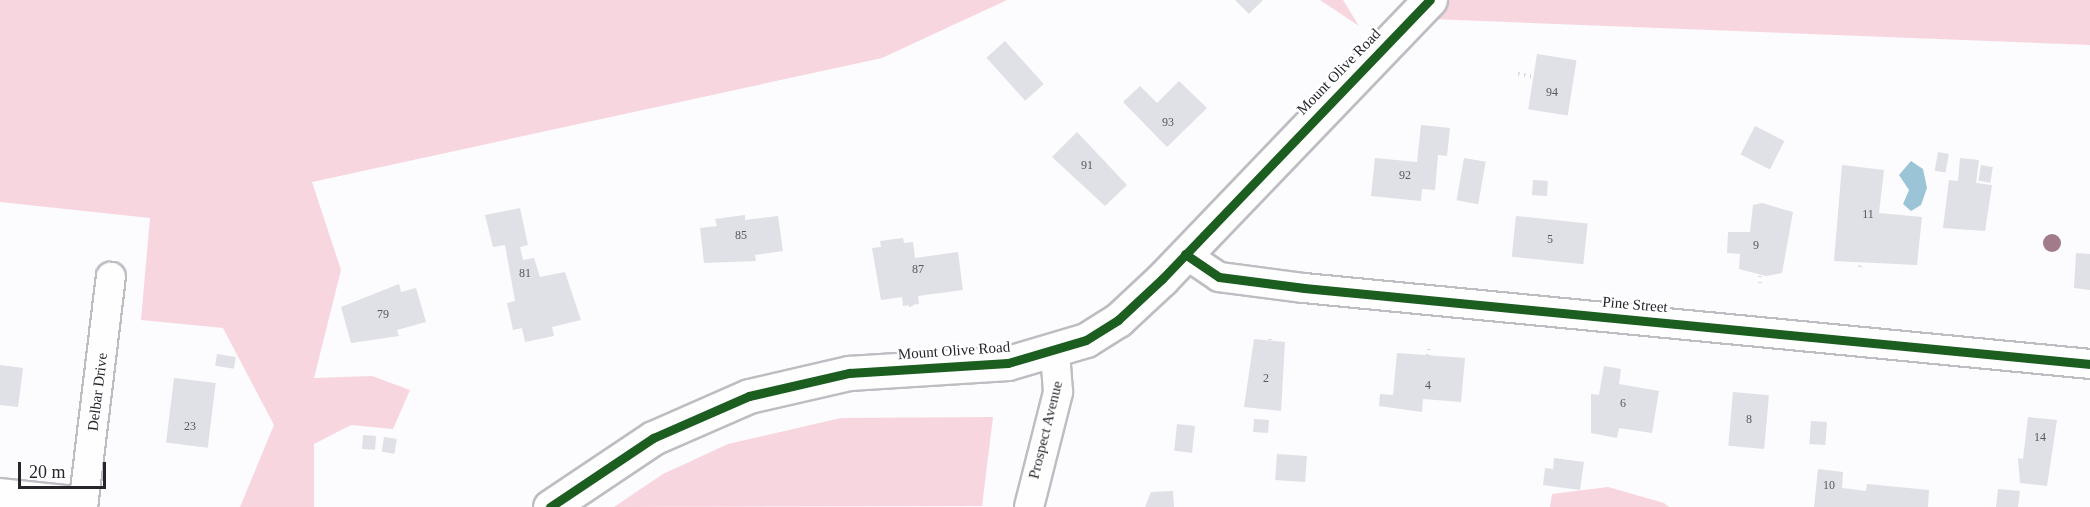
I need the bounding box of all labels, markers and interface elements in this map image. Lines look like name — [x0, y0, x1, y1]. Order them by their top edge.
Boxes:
street label: Mount Olive Road — [1293, 25, 1385, 119]
house number: 94 — [1546, 86, 1558, 100]
house number: 93 — [1162, 116, 1174, 130]
house number: 91 — [1081, 159, 1093, 173]
house number: 92 — [1399, 169, 1411, 183]
house number: 11 — [1862, 208, 1874, 222]
house number: 85 — [735, 229, 747, 243]
house number: 5 — [1547, 233, 1553, 247]
house number: 9 — [1753, 239, 1759, 253]
house number: 87 — [912, 263, 924, 277]
house number: 81 — [519, 267, 531, 281]
street label: Pine Street — [1602, 293, 1668, 317]
house number: 79 — [377, 308, 389, 322]
street label: Mount Olive Road — [897, 338, 1011, 364]
street label: Delbar Drive — [84, 352, 112, 432]
house number: 2 — [1263, 372, 1269, 386]
street label: Prospect Avenue — [1025, 379, 1067, 481]
house number: 4 — [1425, 379, 1431, 393]
house number: 6 — [1620, 397, 1626, 411]
house number: 8 — [1746, 413, 1752, 427]
house number: 23 — [184, 420, 196, 434]
house number: 14 — [2034, 431, 2046, 445]
scale bar — [21, 450, 110, 488]
text: 20 m — [29, 462, 66, 482]
house number: 10 — [1823, 479, 1835, 493]

